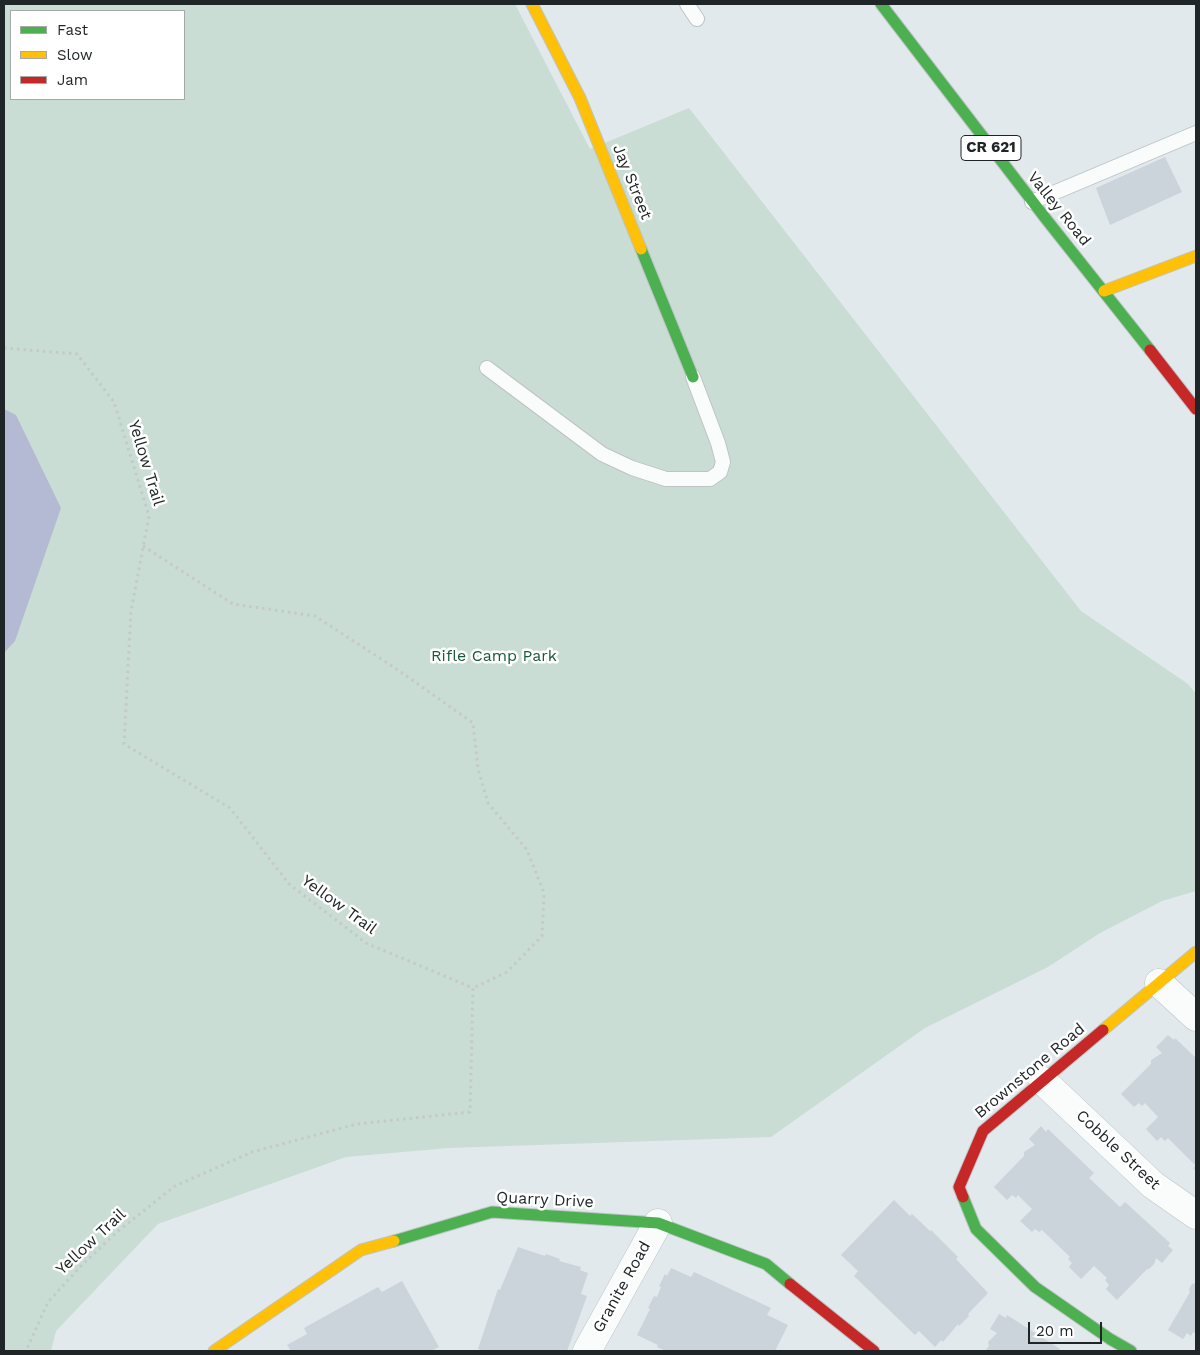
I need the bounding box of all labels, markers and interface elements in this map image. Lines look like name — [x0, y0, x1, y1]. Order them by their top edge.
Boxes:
legend — [10, 10, 185, 100]
text: Fast — [57, 21, 88, 39]
text: Slow — [57, 46, 93, 64]
text: Jam — [57, 71, 88, 89]
road number: CR 621 — [961, 136, 1021, 160]
street label: Jay Street — [608, 142, 656, 222]
street label: Valley Road — [1023, 168, 1095, 250]
street label: Yellow Trail — [124, 418, 168, 508]
park label: Rifle Camp Park — [431, 646, 557, 666]
street label: Yellow Trail — [298, 871, 380, 939]
street label: Brownstone Road — [971, 1019, 1089, 1123]
street label: Cobble Street — [1072, 1106, 1164, 1194]
street label: Quarry Drive — [496, 1188, 594, 1212]
street label: Yellow Trail — [52, 1205, 130, 1279]
street label: Granite Road — [589, 1238, 655, 1336]
scale bar — [1030, 1312, 1104, 1344]
text: 20 m — [1036, 1322, 1074, 1340]

